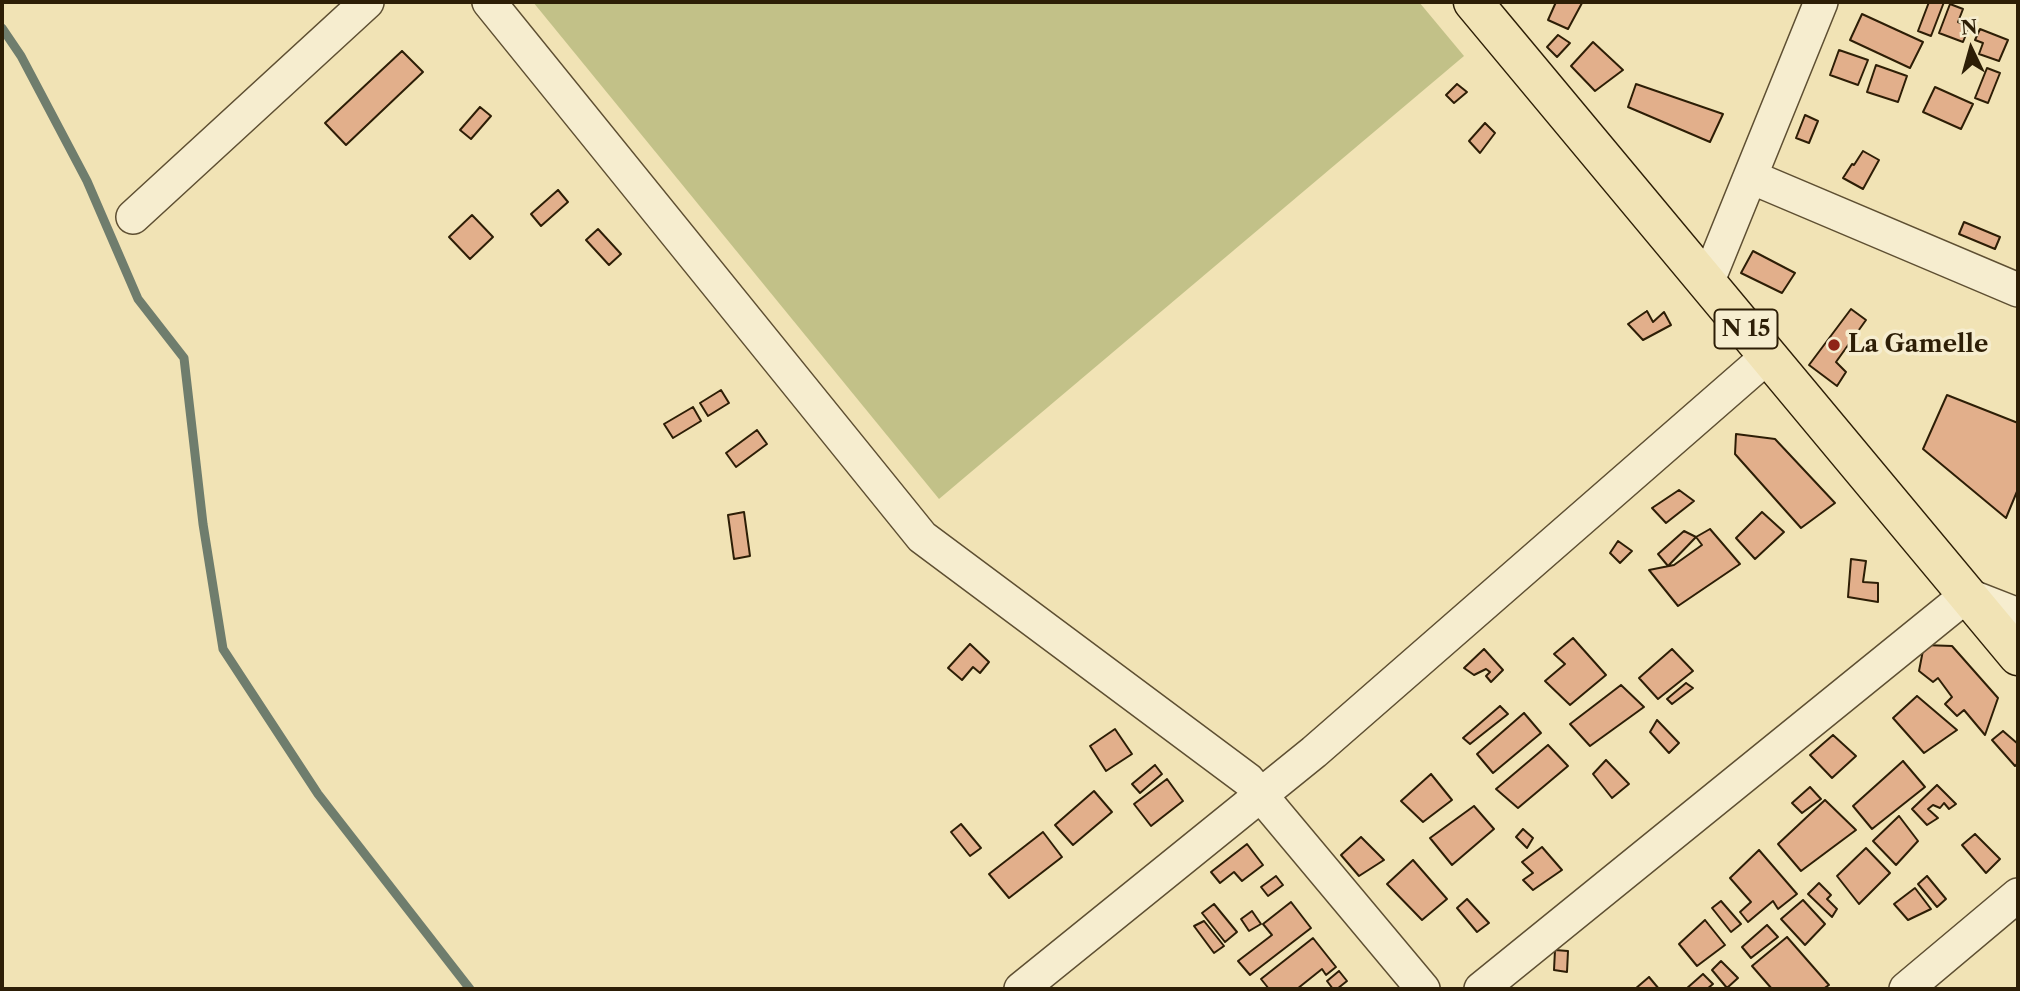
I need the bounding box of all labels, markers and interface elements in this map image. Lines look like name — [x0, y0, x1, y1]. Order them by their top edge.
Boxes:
north arrow — [1936, 14, 2006, 84]
text: N — [1960, 15, 1978, 40]
road number: N 15 — [1714, 310, 1778, 348]
place label: La Gamelle — [1848, 331, 1988, 359]
marker: La Gamelle — [1826, 337, 1842, 353]

